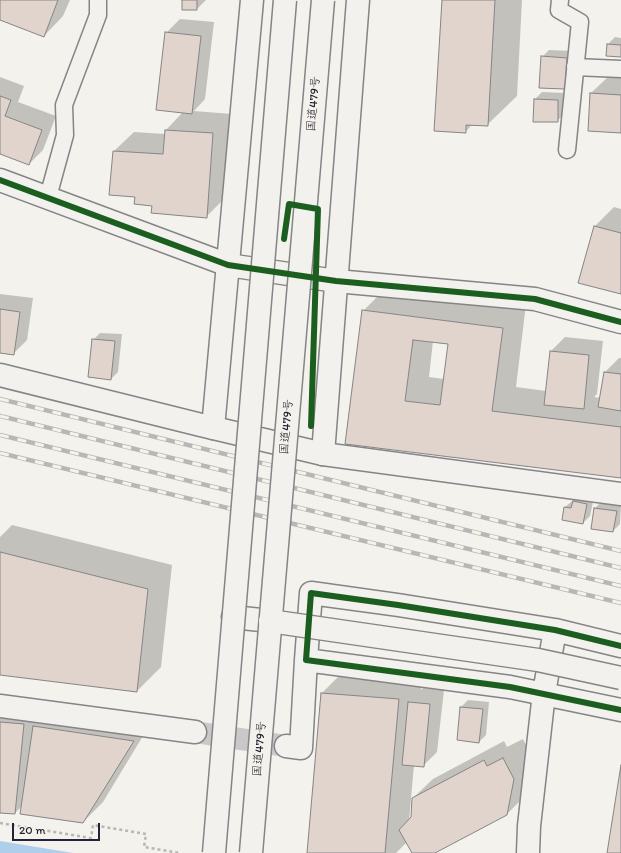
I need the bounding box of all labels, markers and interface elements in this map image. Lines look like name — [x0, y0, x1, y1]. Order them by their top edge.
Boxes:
street label: 国道479号 — [304, 76, 324, 132]
street label: 国道479号 — [277, 399, 297, 455]
street label: 国道479号 — [250, 721, 270, 777]
scale bar — [14, 815, 102, 841]
text: 20 m — [19, 823, 46, 837]

